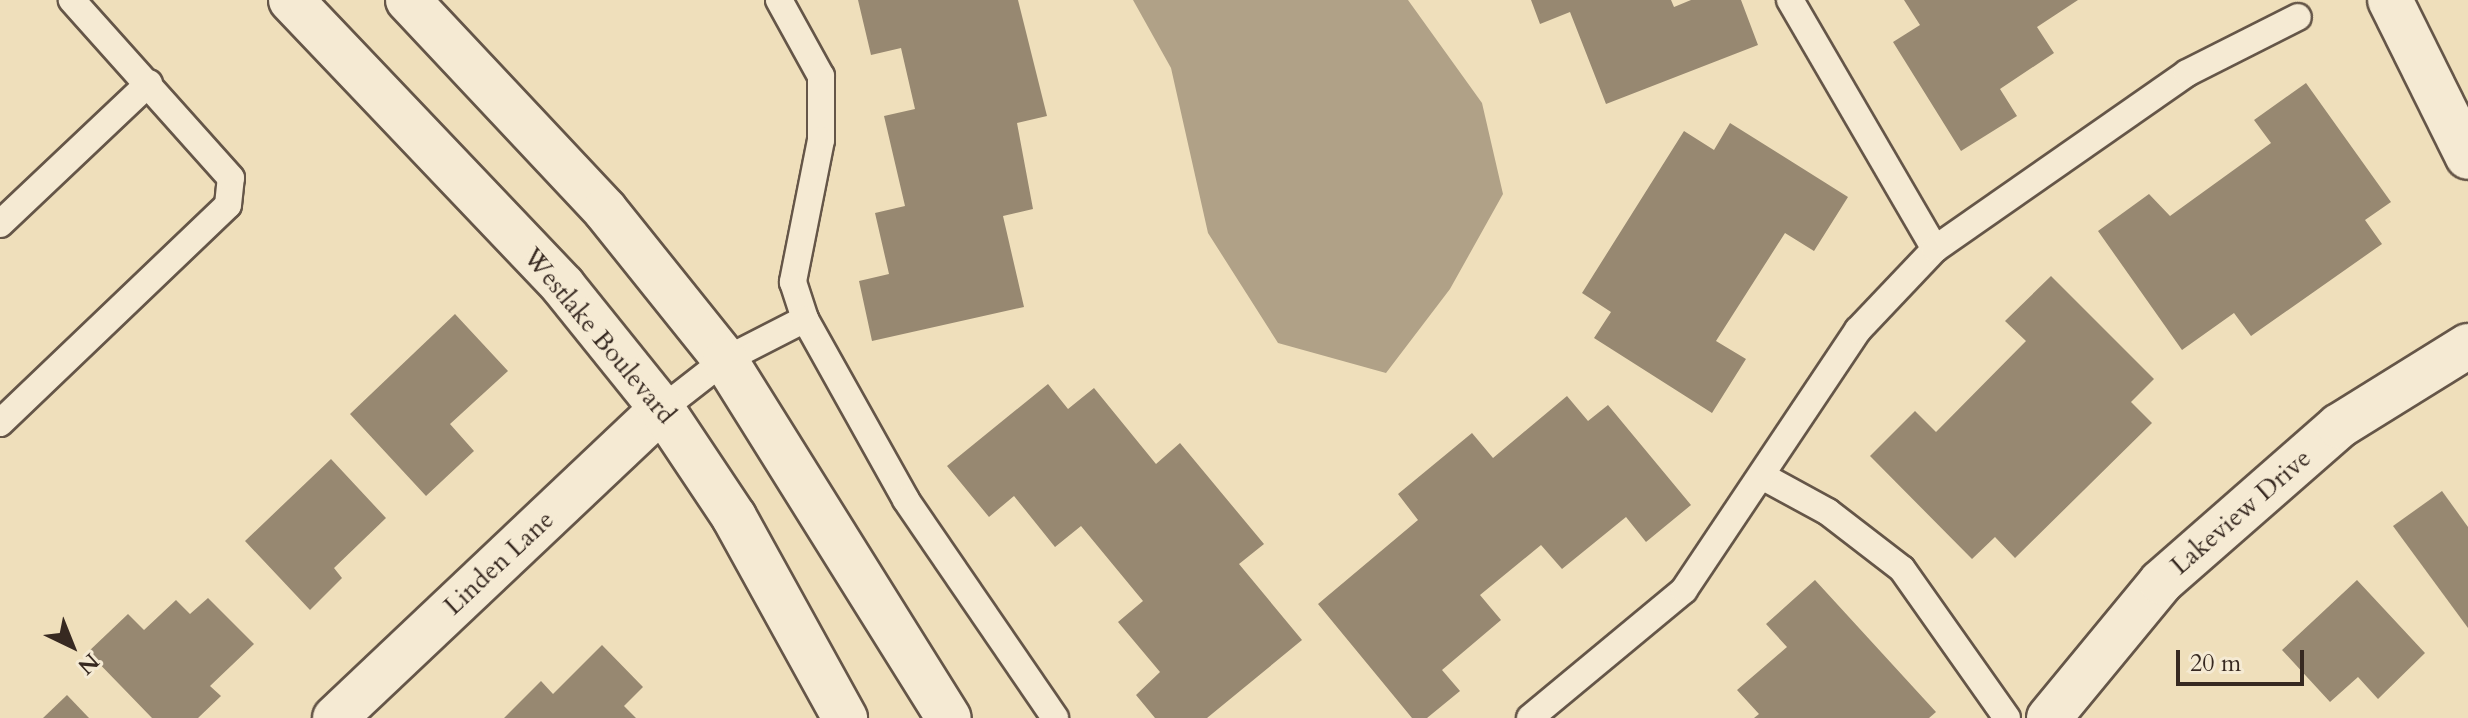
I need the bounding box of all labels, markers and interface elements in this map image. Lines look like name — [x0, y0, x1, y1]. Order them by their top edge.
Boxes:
street label: Westlake Boulevard — [516, 242, 682, 430]
street label: Lakeview Drive — [2164, 443, 2318, 581]
street label: Linden Lane — [438, 504, 560, 622]
north arrow — [32, 606, 112, 686]
scale bar — [2180, 634, 2308, 684]
text: N — [71, 646, 106, 681]
text: 20 m — [2190, 647, 2241, 680]

